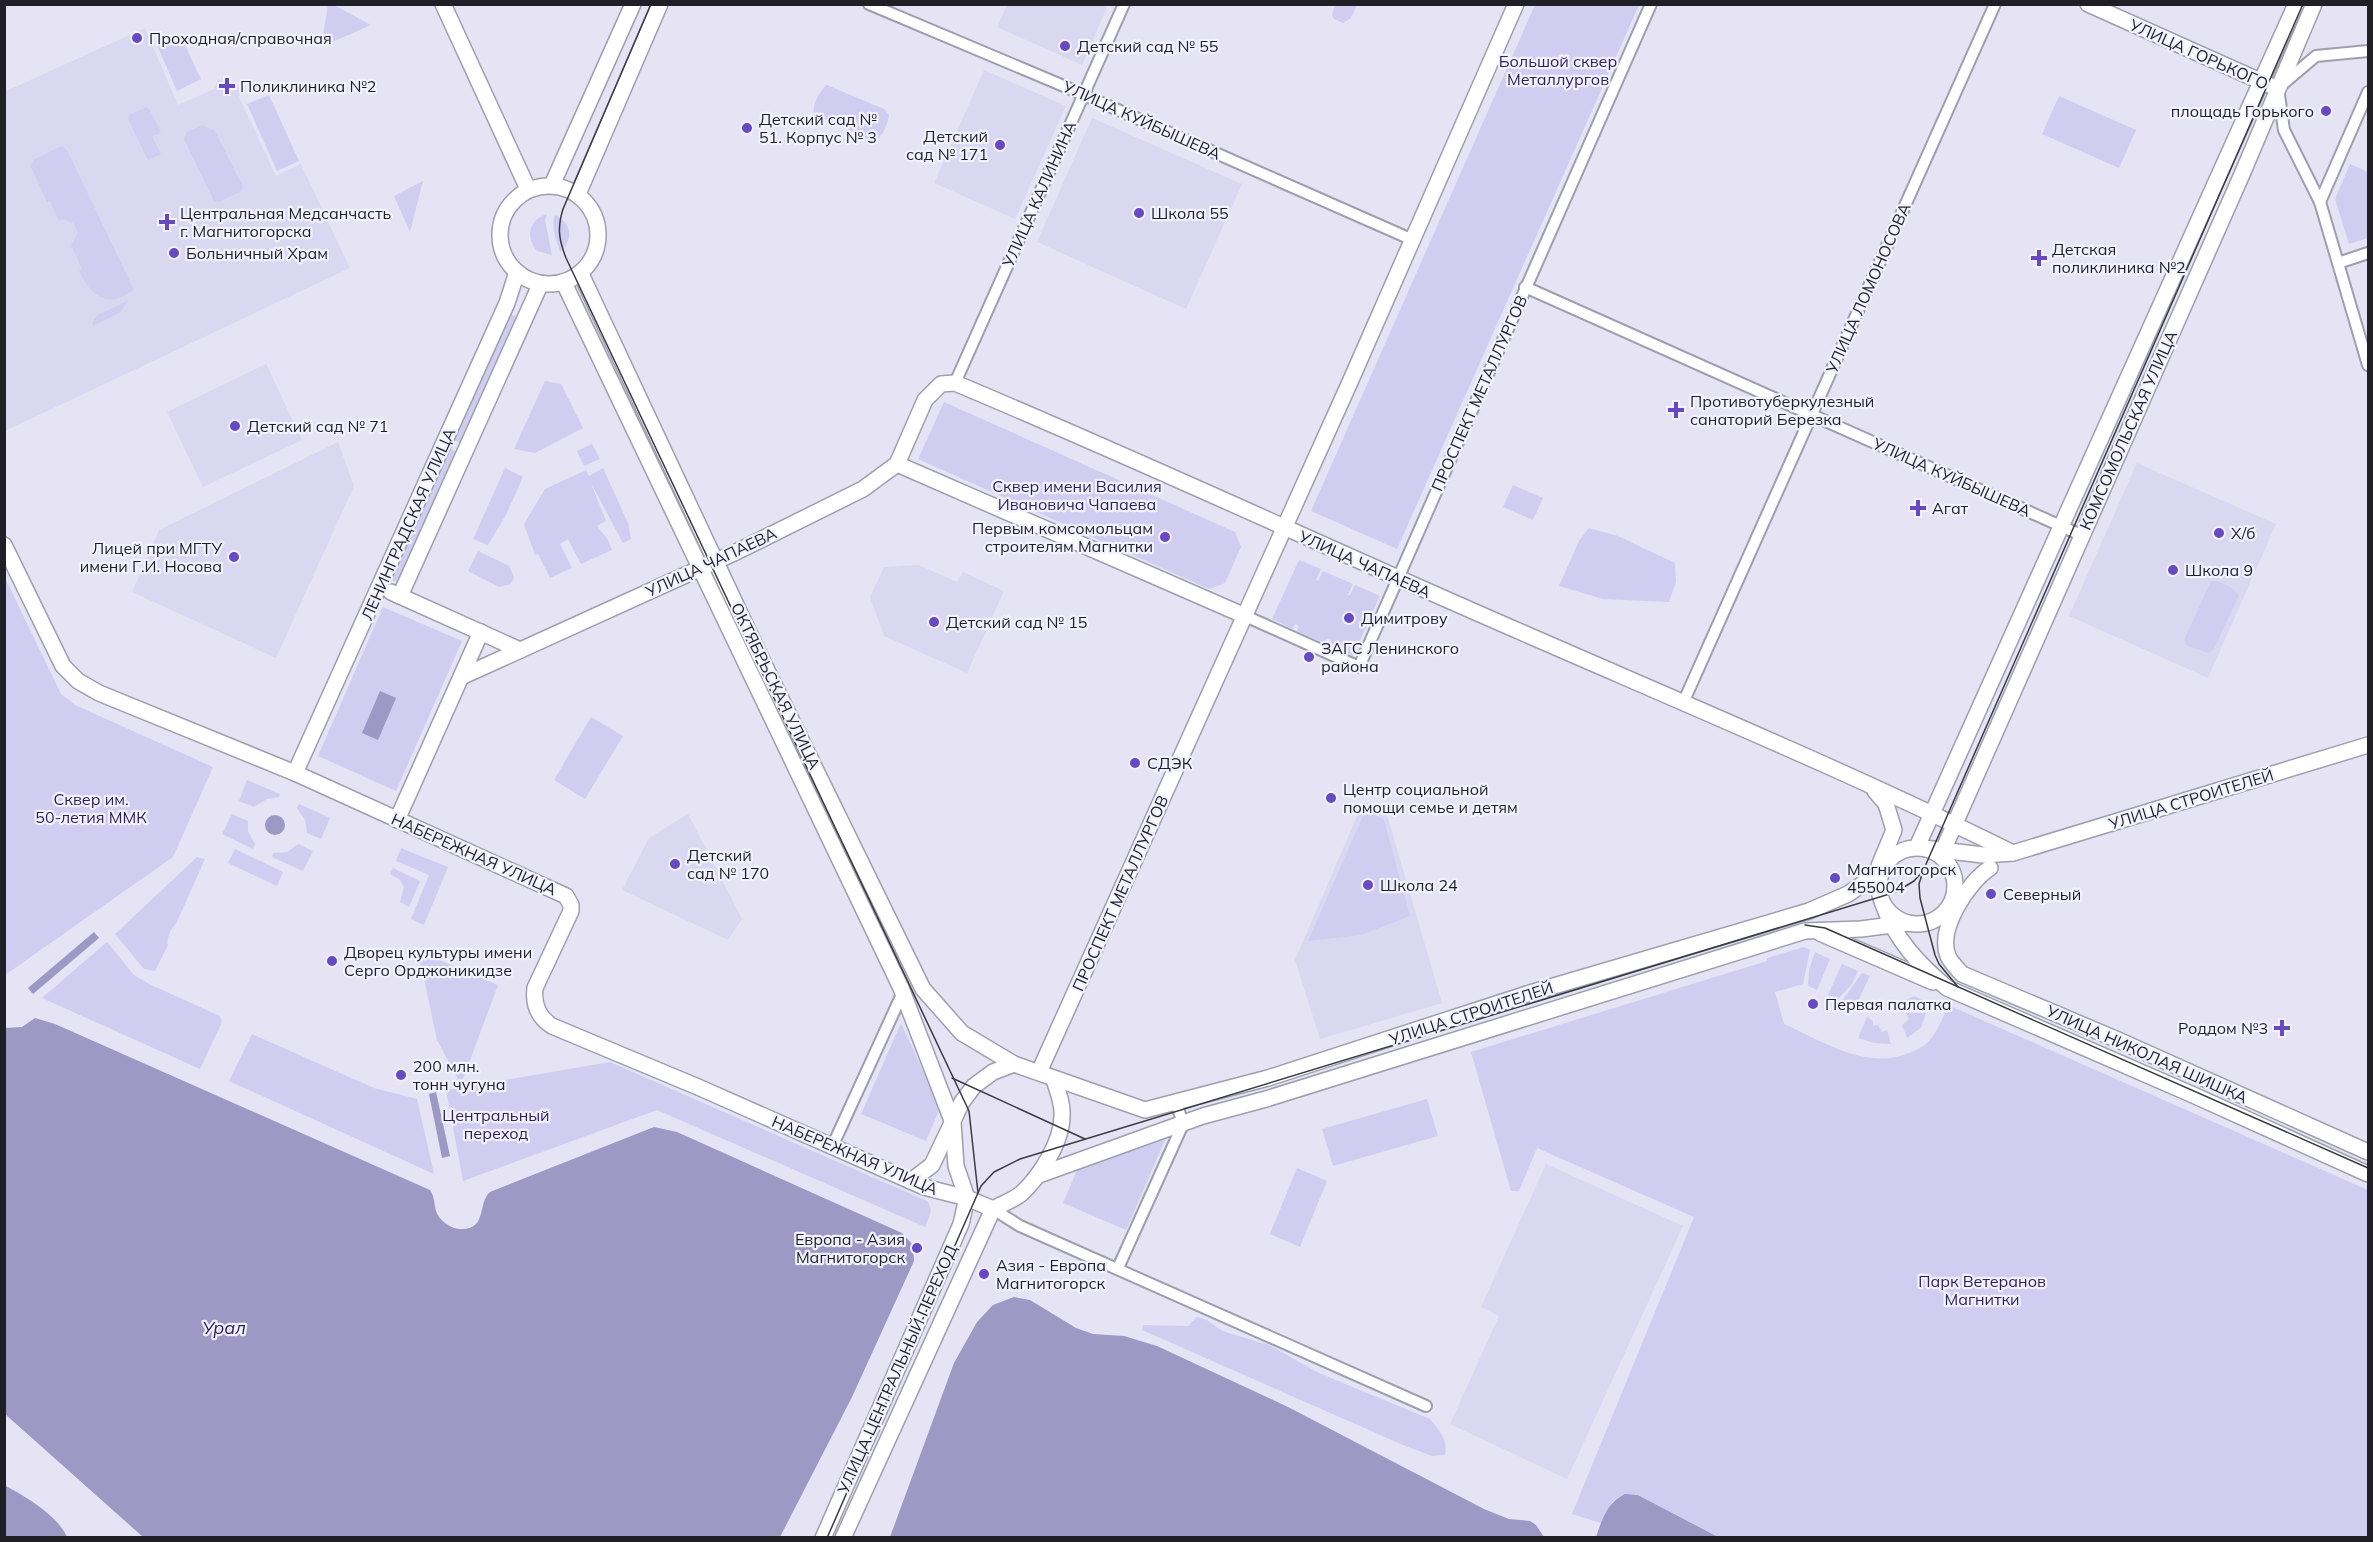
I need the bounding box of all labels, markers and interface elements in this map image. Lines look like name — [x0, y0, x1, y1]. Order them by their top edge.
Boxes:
street label: УЛИЦА ГОРЬКОГО — [2126, 14, 2271, 94]
place label: Проходная/справочная — [149, 28, 332, 48]
marker: Проходная/справочная — [130, 31, 144, 45]
place label: Детский сад № 55 — [1077, 36, 1218, 56]
marker: Детский сад № 55 — [1058, 39, 1072, 53]
park label: Большой сквер Металлургов — [1499, 51, 1617, 89]
place label: Поликлиника №2 — [240, 76, 376, 96]
street label: УЛИЦА КУЙБЫШЕВА — [1059, 76, 1224, 164]
marker: Поликлиника №2 — [218, 77, 236, 95]
place label: площадь Горького — [2171, 101, 2314, 121]
marker: площадь Горького — [2319, 104, 2333, 118]
place label: Детский сад № 51. Корпус № 3 — [759, 109, 878, 147]
street label: УЛИЦА КАЛИНИНА — [997, 118, 1080, 271]
marker: Детский сад № 51. Корпус № 3 — [740, 121, 754, 135]
place label: Детский сад № 171 — [906, 126, 988, 164]
marker: Детский сад № 171 — [993, 138, 1007, 152]
street label: УЛИЦА ЛОМОНОСОВА — [1821, 200, 1915, 377]
place label: Центральная Медсанчасть г. Магнитогорска — [180, 203, 391, 241]
place label: Школа 55 — [1151, 203, 1229, 223]
marker: Школа 55 — [1132, 206, 1146, 220]
marker: Центральная Медсанчасть г. Магнитогорска — [158, 213, 176, 231]
place label: Детская поликлиника №2 — [2052, 239, 2186, 277]
place label: Больничный Храм — [186, 243, 328, 263]
marker: Больничный Храм — [167, 246, 181, 260]
marker: Детская поликлиника №2 — [2030, 249, 2048, 267]
street label: ПРОСПЕКТ МЕТАЛЛУРГОВ — [1427, 292, 1531, 494]
street label: КОМСОМОЛЬСКАЯ УЛИЦА — [2075, 327, 2181, 533]
place label: Противотуберкулезный санаторий Березка — [1690, 391, 1874, 429]
marker: Противотуберкулезный санаторий Березка — [1667, 401, 1685, 419]
place label: Детский сад № 71 — [247, 416, 388, 436]
marker: Детский сад № 71 — [228, 419, 242, 433]
street label: ЛЕНИНГРАДСКАЯ УЛИЦА — [357, 425, 460, 623]
street label: УЛИЦА КУЙБЫШЕВА — [1869, 433, 2034, 521]
park label: Сквер имени Василия Ивановича Чапаева — [992, 476, 1162, 514]
place label: Агат — [1932, 498, 1969, 518]
marker: Агат — [1909, 499, 1927, 517]
place label: Первым комсомольцам строителям Магнитки — [972, 518, 1153, 556]
street label: УЛИЦА ЧАПАЕВА — [641, 523, 780, 602]
place label: Х/б — [2231, 523, 2256, 543]
street label: УЛИЦА ЧАПАЕВА — [1295, 526, 1434, 602]
marker: Х/б — [2212, 526, 2226, 540]
marker: Первым комсомольцам строителям Магнитки — [1158, 530, 1172, 544]
place label: Лицей при МГТУ имени Г.И. Носова — [80, 538, 222, 576]
marker: Лицей при МГТУ имени Г.И. Носова — [227, 550, 241, 564]
place label: Школа 9 — [2185, 560, 2253, 580]
marker: Школа 9 — [2166, 563, 2180, 577]
street label: ОКТЯБРЬСКАЯ УЛИЦА — [727, 599, 825, 773]
place label: Димитрову — [1361, 608, 1448, 628]
marker: Димитрову — [1342, 611, 1356, 625]
place label: Детский сад № 15 — [946, 612, 1087, 632]
marker: Детский сад № 15 — [927, 615, 941, 629]
place label: ЗАГС Ленинского района — [1321, 638, 1459, 676]
marker: ЗАГС Ленинского района — [1302, 650, 1316, 664]
place label: СДЭК — [1147, 753, 1193, 773]
marker: СДЭК — [1128, 756, 1142, 770]
street label: УЛИЦА СТРОИТЕЛЕЙ — [2105, 764, 2276, 834]
place label: Центр социальной помощи семье и детям — [1343, 779, 1518, 817]
park label: Сквер им. 50-летия ММК — [35, 789, 147, 827]
marker: Центр социальной помощи семье и детям — [1324, 791, 1338, 805]
street label: ПРОСПЕКТ МЕТАЛЛУРГОВ — [1068, 792, 1172, 994]
street label: НАБЕРЕЖНАЯ УЛИЦА — [388, 809, 560, 900]
place label: Детский сад № 170 — [687, 845, 769, 883]
marker: Детский сад № 170 — [668, 857, 682, 871]
place label: Магнитогорск 455004 — [1847, 859, 1956, 897]
marker: Магнитогорск 455004 — [1828, 871, 1842, 885]
place label: Школа 24 — [1380, 875, 1458, 895]
marker: Школа 24 — [1361, 878, 1375, 892]
place label: Северный — [2003, 884, 2081, 904]
marker: Северный — [1984, 887, 1998, 901]
place label: Дворец культуры имени Серго Орджоникидзе — [344, 942, 532, 980]
marker: Дворец культуры имени Серго Орджоникидзе — [325, 954, 339, 968]
street label: УЛИЦА СТРОИТЕЛЕЙ — [1386, 977, 1555, 1049]
place label: Первая палатка — [1825, 994, 1952, 1014]
marker: Первая палатка — [1806, 997, 1820, 1011]
street label: УЛИЦА НИКОЛАЯ ШИШКА — [2042, 1000, 2251, 1108]
place label: Роддом №3 — [2178, 1018, 2268, 1038]
marker: Роддом №3 — [2273, 1019, 2291, 1037]
place label: 200 млн. тонн чугуна — [413, 1056, 506, 1094]
marker: 200 млн. тонн чугуна — [394, 1068, 408, 1082]
park label: Центральный переход — [442, 1105, 550, 1143]
street label: НАБЕРЕЖНАЯ УЛИЦА — [769, 1111, 941, 1199]
place label: Европа - Азия Магнитогорск — [795, 1229, 905, 1267]
street label: УЛИЦА ЦЕНТРАЛЬНЫЙ ПЕРЕХОД — [832, 1241, 961, 1497]
marker: Европа - Азия Магнитогорск — [910, 1241, 924, 1255]
place label: Азия - Европа Магнитогорск — [996, 1255, 1106, 1293]
marker: Азия - Европа Магнитогорск — [977, 1267, 991, 1281]
park label: Парк Ветеранов Магнитки — [1918, 1271, 2046, 1309]
water label: Урал — [202, 1316, 246, 1339]

